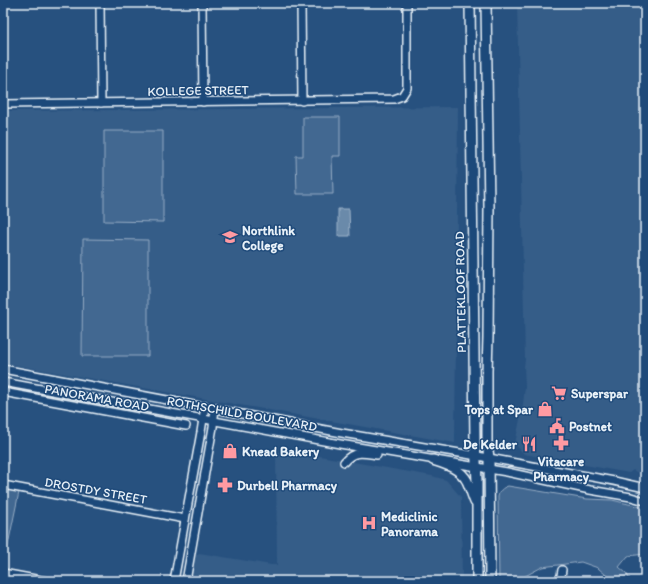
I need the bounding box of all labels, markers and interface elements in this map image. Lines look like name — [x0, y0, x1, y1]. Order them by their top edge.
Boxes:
street label: KOLLEGE STREET — [147, 82, 249, 99]
place label: Northlink College — [242, 223, 295, 254]
school or university icon: Northlink College — [221, 228, 239, 246]
street label: PLATTEKLOOF ROAD — [452, 231, 469, 353]
street label: PANORAMA ROAD — [44, 381, 151, 414]
supermarket icon: Superspar — [550, 384, 568, 402]
place label: Superspar — [571, 386, 629, 402]
street label: ROTHSCHILD BOULEVARD — [166, 393, 319, 434]
shop icon: Tops at Spar — [536, 400, 554, 418]
place label: Tops at Spar — [464, 402, 534, 418]
public building icon: Postnet — [548, 417, 566, 435]
place label: Postnet — [569, 419, 612, 434]
pharmacy icon: Vitacare Pharmacy — [552, 434, 570, 452]
restaurant icon: De Kelder — [520, 435, 538, 453]
place label: De Kelder — [463, 437, 518, 452]
shop icon: Knead Bakery — [221, 442, 239, 460]
place label: Knead Bakery — [242, 444, 320, 460]
place label: Vitacare Pharmacy — [533, 454, 590, 485]
street label: DROSTDY STREET — [44, 474, 149, 507]
pharmacy icon: Durbell Pharmacy — [216, 476, 234, 494]
place label: Durbell Pharmacy — [237, 478, 338, 494]
place label: Mediclinic Panorama — [381, 509, 438, 539]
hospital icon: Mediclinic Panorama — [360, 514, 378, 532]

